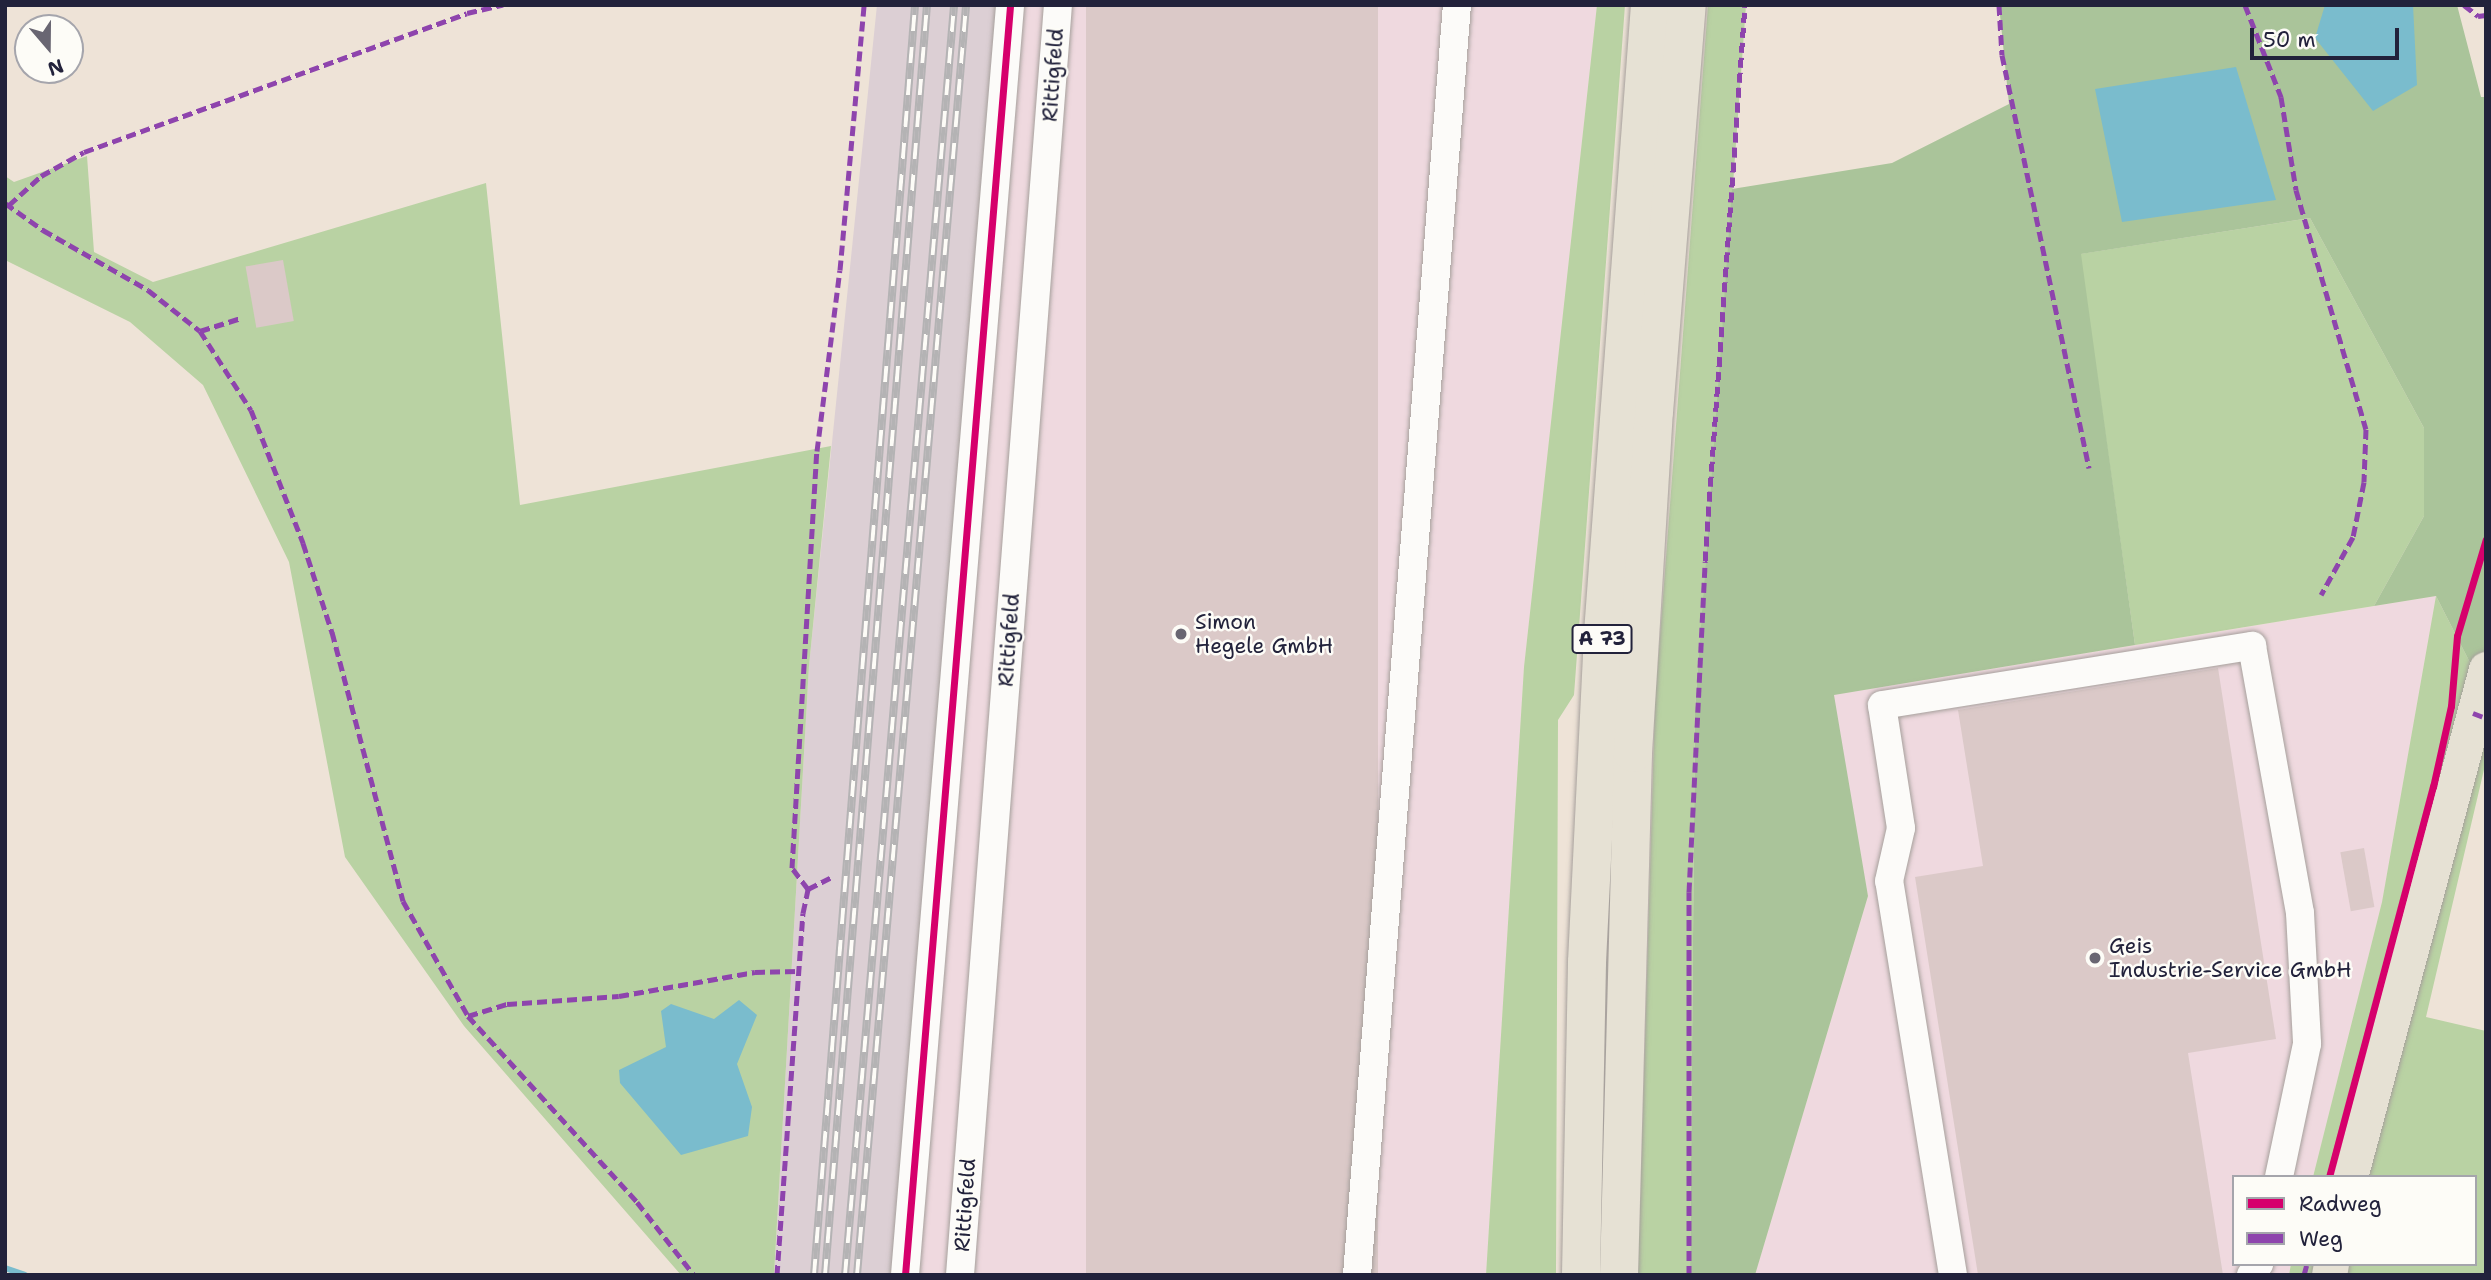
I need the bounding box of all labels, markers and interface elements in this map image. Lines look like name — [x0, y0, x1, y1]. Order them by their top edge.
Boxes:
north arrow — [14, 14, 84, 84]
scale bar — [2253, 14, 2402, 58]
text: 50 m — [2263, 26, 2316, 54]
street label: Rittigfeld — [1037, 27, 1069, 123]
text: N — [44, 53, 67, 82]
street label: Rittigfeld — [993, 592, 1025, 688]
place label: Simon Hegele GmbH — [1195, 609, 1333, 659]
road number: A 73 — [1570, 624, 1634, 654]
marker: Simon Hegele GmbH — [1173, 626, 1189, 642]
place label: Geis Industrie-Service GmbH — [2109, 933, 2352, 983]
marker: Geis Industrie-Service GmbH — [2087, 950, 2103, 966]
street label: Rittigfeld — [949, 1157, 981, 1253]
legend — [2232, 1175, 2477, 1266]
text: Radweg — [2299, 1190, 2382, 1218]
text: Weg — [2299, 1225, 2343, 1253]

